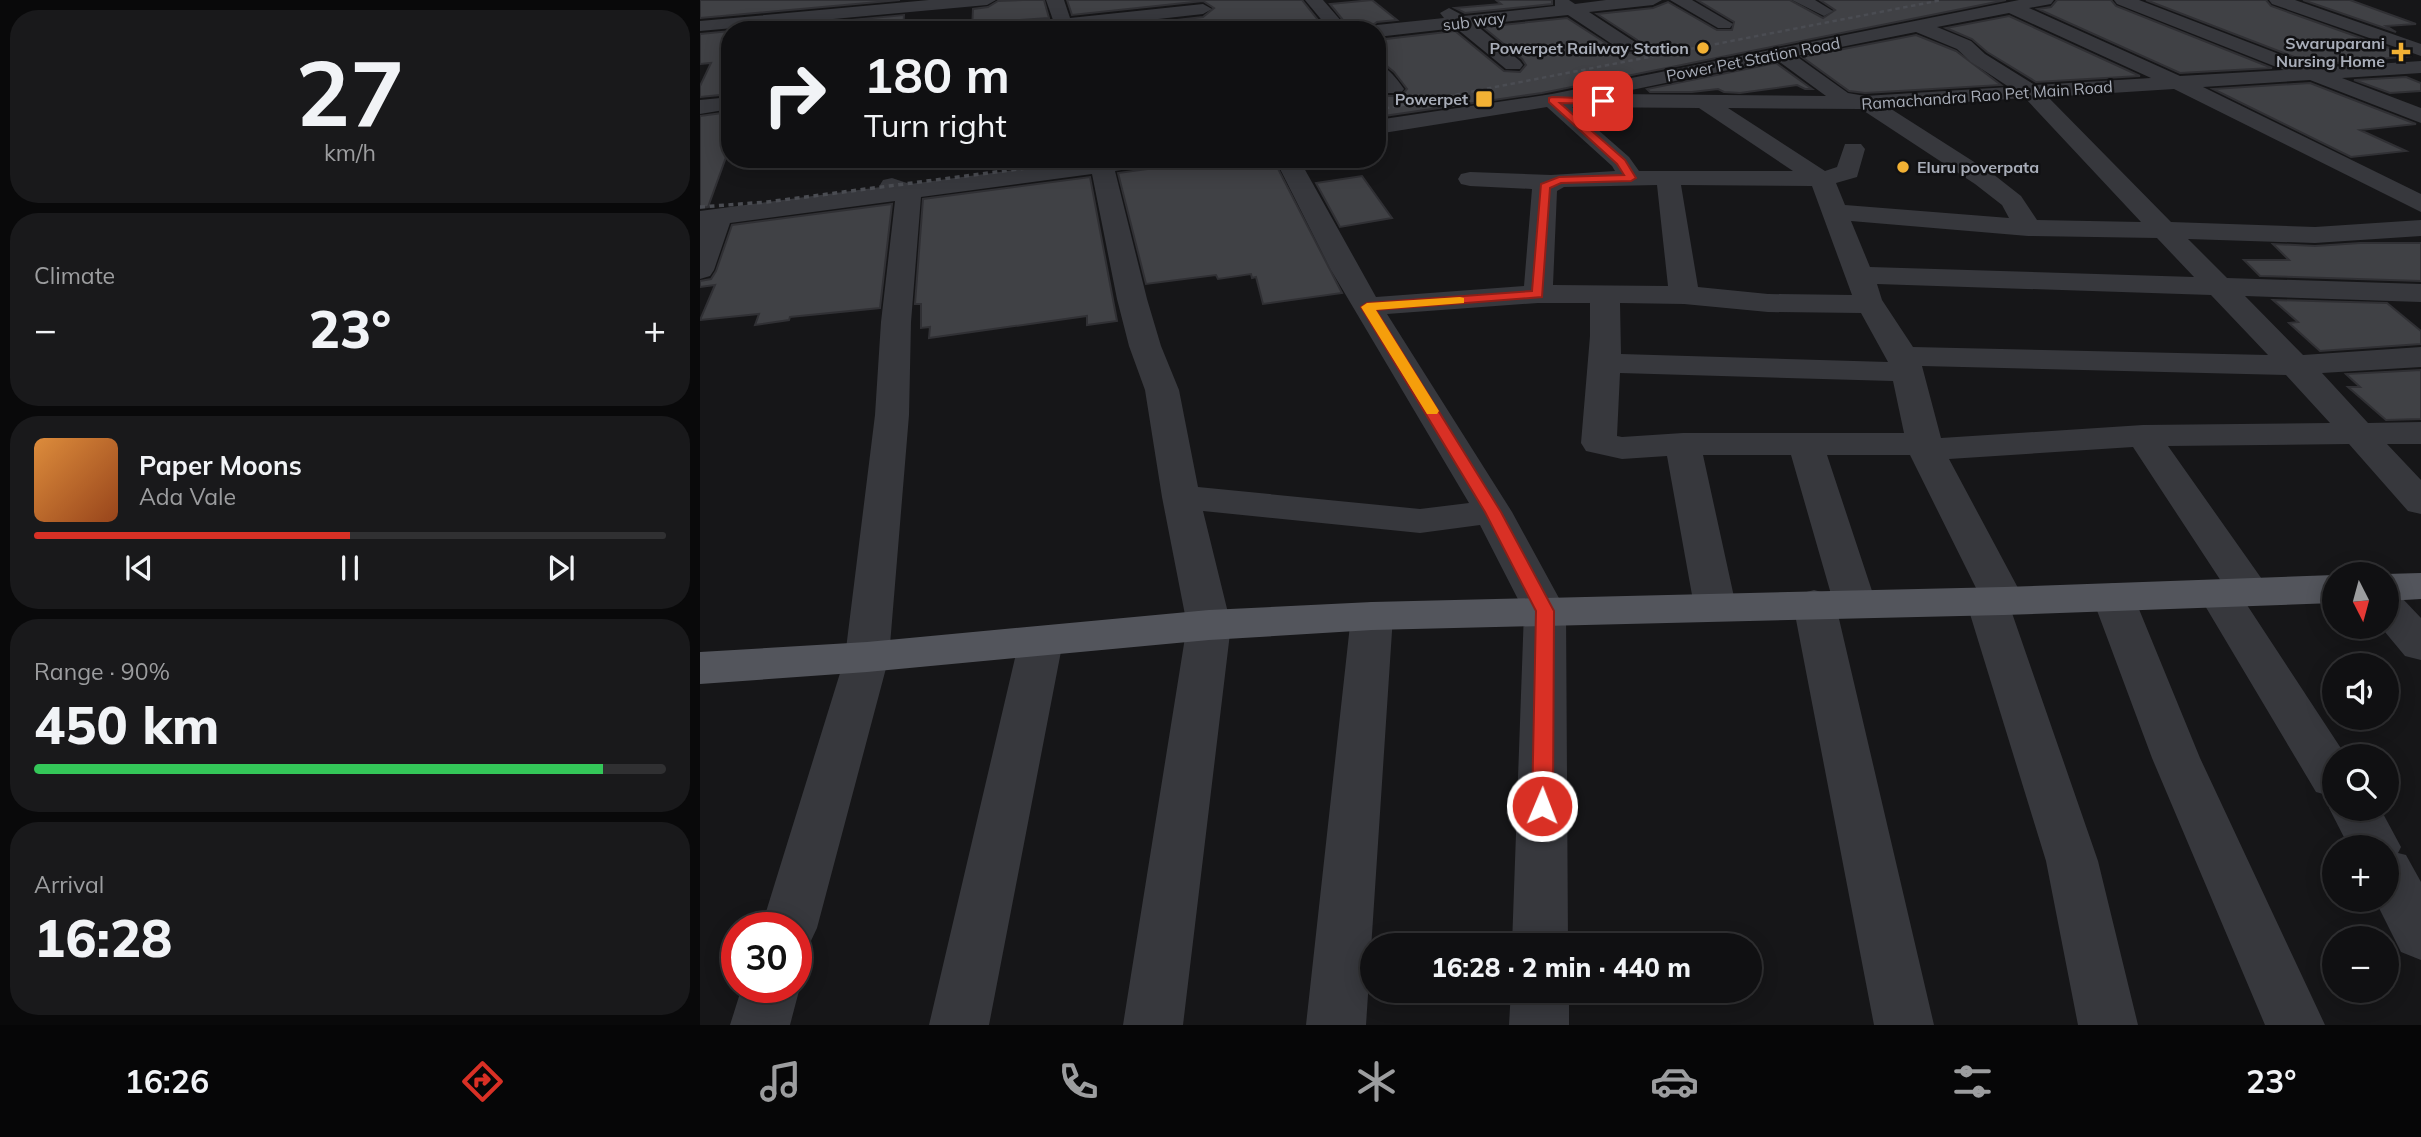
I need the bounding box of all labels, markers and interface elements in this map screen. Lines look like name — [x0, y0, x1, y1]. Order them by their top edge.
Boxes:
street label: sub way — [1442, 7, 1507, 35]
street label: Power Pet Station Road — [1664, 32, 1842, 86]
place label: Swaruparani Nursing Home — [2276, 33, 2385, 71]
text: 27 — [295, 35, 405, 149]
place label: Powerpet Railway Station — [1489, 38, 1689, 58]
marker: Powerpet Railway Station — [1695, 40, 1711, 56]
marker: Swaruparani Nursing Home — [2391, 42, 2411, 62]
text: 180 m — [864, 44, 1010, 105]
icon: right — [749, 49, 840, 140]
pin — [1573, 71, 1633, 131]
street label: Ramachandra Rao Pet Main Road — [1861, 76, 2113, 114]
icon: arrive — [1584, 82, 1622, 120]
place label: Powerpet — [1395, 89, 1468, 109]
marker: Powerpet — [1474, 89, 1494, 109]
text: Turn right — [864, 105, 1007, 145]
text: km/h — [324, 138, 376, 167]
place label: Eluru poverpata — [1917, 157, 2039, 177]
marker: Eluru poverpata — [1895, 159, 1911, 175]
text: Climate — [34, 261, 115, 290]
text: 23° — [309, 296, 391, 361]
text: − — [34, 305, 57, 353]
text: + — [643, 305, 666, 353]
text: Paper Moons — [139, 449, 302, 482]
text: Ada Vale — [139, 482, 236, 511]
icon: previous — [120, 549, 158, 587]
icon: pause — [331, 549, 369, 587]
icon: next — [542, 549, 580, 587]
north arrow — [2322, 562, 2399, 639]
map controls — [2322, 562, 2399, 1003]
button: sound — [2322, 653, 2399, 730]
text: Range · 90% — [34, 657, 170, 686]
text: 450 km — [34, 692, 219, 757]
button: search — [2322, 744, 2399, 821]
position arrow — [1505, 769, 1579, 843]
button: + — [2322, 835, 2399, 912]
text: Arrival — [34, 870, 104, 899]
text: 16:28 — [34, 905, 172, 970]
speed limit sign: 30 — [721, 912, 812, 1003]
button: − — [2322, 926, 2399, 1003]
text: 16:28 · 2 min · 440 m — [1431, 951, 1691, 984]
icon: directions — [458, 1057, 507, 1106]
icon: music — [756, 1057, 805, 1106]
icon: phone — [1054, 1057, 1103, 1106]
icon: climate — [1352, 1057, 1401, 1106]
icon: car — [1650, 1057, 1699, 1106]
icon: filters — [1948, 1057, 1997, 1106]
text: 16:26 — [124, 1061, 209, 1101]
text: 23° — [2246, 1061, 2296, 1101]

